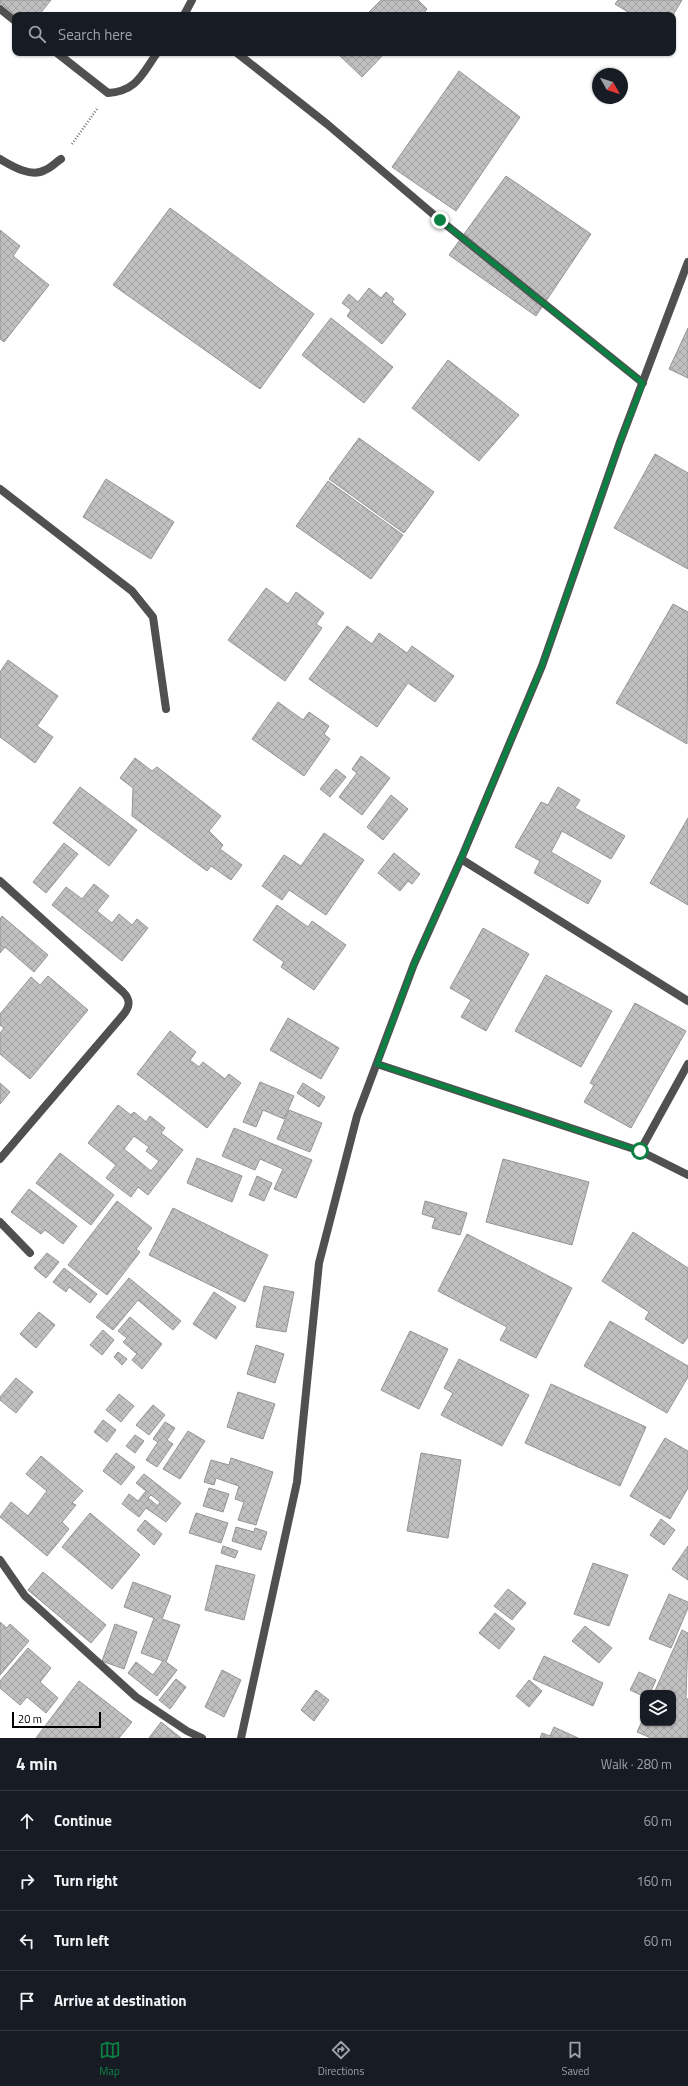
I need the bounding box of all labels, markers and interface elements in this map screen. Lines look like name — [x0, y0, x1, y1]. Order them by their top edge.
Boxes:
search box — [12, 12, 676, 56]
icon: search — [26, 23, 48, 45]
text: Search here — [58, 23, 132, 46]
north arrow — [592, 68, 628, 104]
route end — [431, 211, 449, 229]
route start — [631, 1142, 649, 1160]
map controls — [640, 1690, 676, 1726]
button: layers — [640, 1690, 676, 1726]
scale bar — [12, 1710, 101, 1729]
text: 20 m — [18, 1711, 42, 1727]
text: 4 min — [16, 1751, 57, 1777]
text: Walk · 280 m — [601, 1754, 672, 1774]
text: Continue — [54, 1809, 112, 1832]
icon: ahead — [16, 1810, 38, 1832]
text: 60 m — [644, 1811, 672, 1831]
text: Turn right — [54, 1869, 118, 1892]
icon: right — [16, 1870, 38, 1892]
text: 160 m — [636, 1871, 672, 1891]
text: Turn left — [54, 1929, 109, 1952]
icon: left — [16, 1930, 38, 1952]
text: 60 m — [644, 1931, 672, 1951]
text: Arrive at destination — [54, 1989, 187, 2012]
icon: arrive — [16, 1990, 38, 2012]
tab: Map — [99, 2039, 121, 2079]
tab: Directions — [318, 2039, 364, 2079]
tab: Saved — [561, 2039, 589, 2079]

